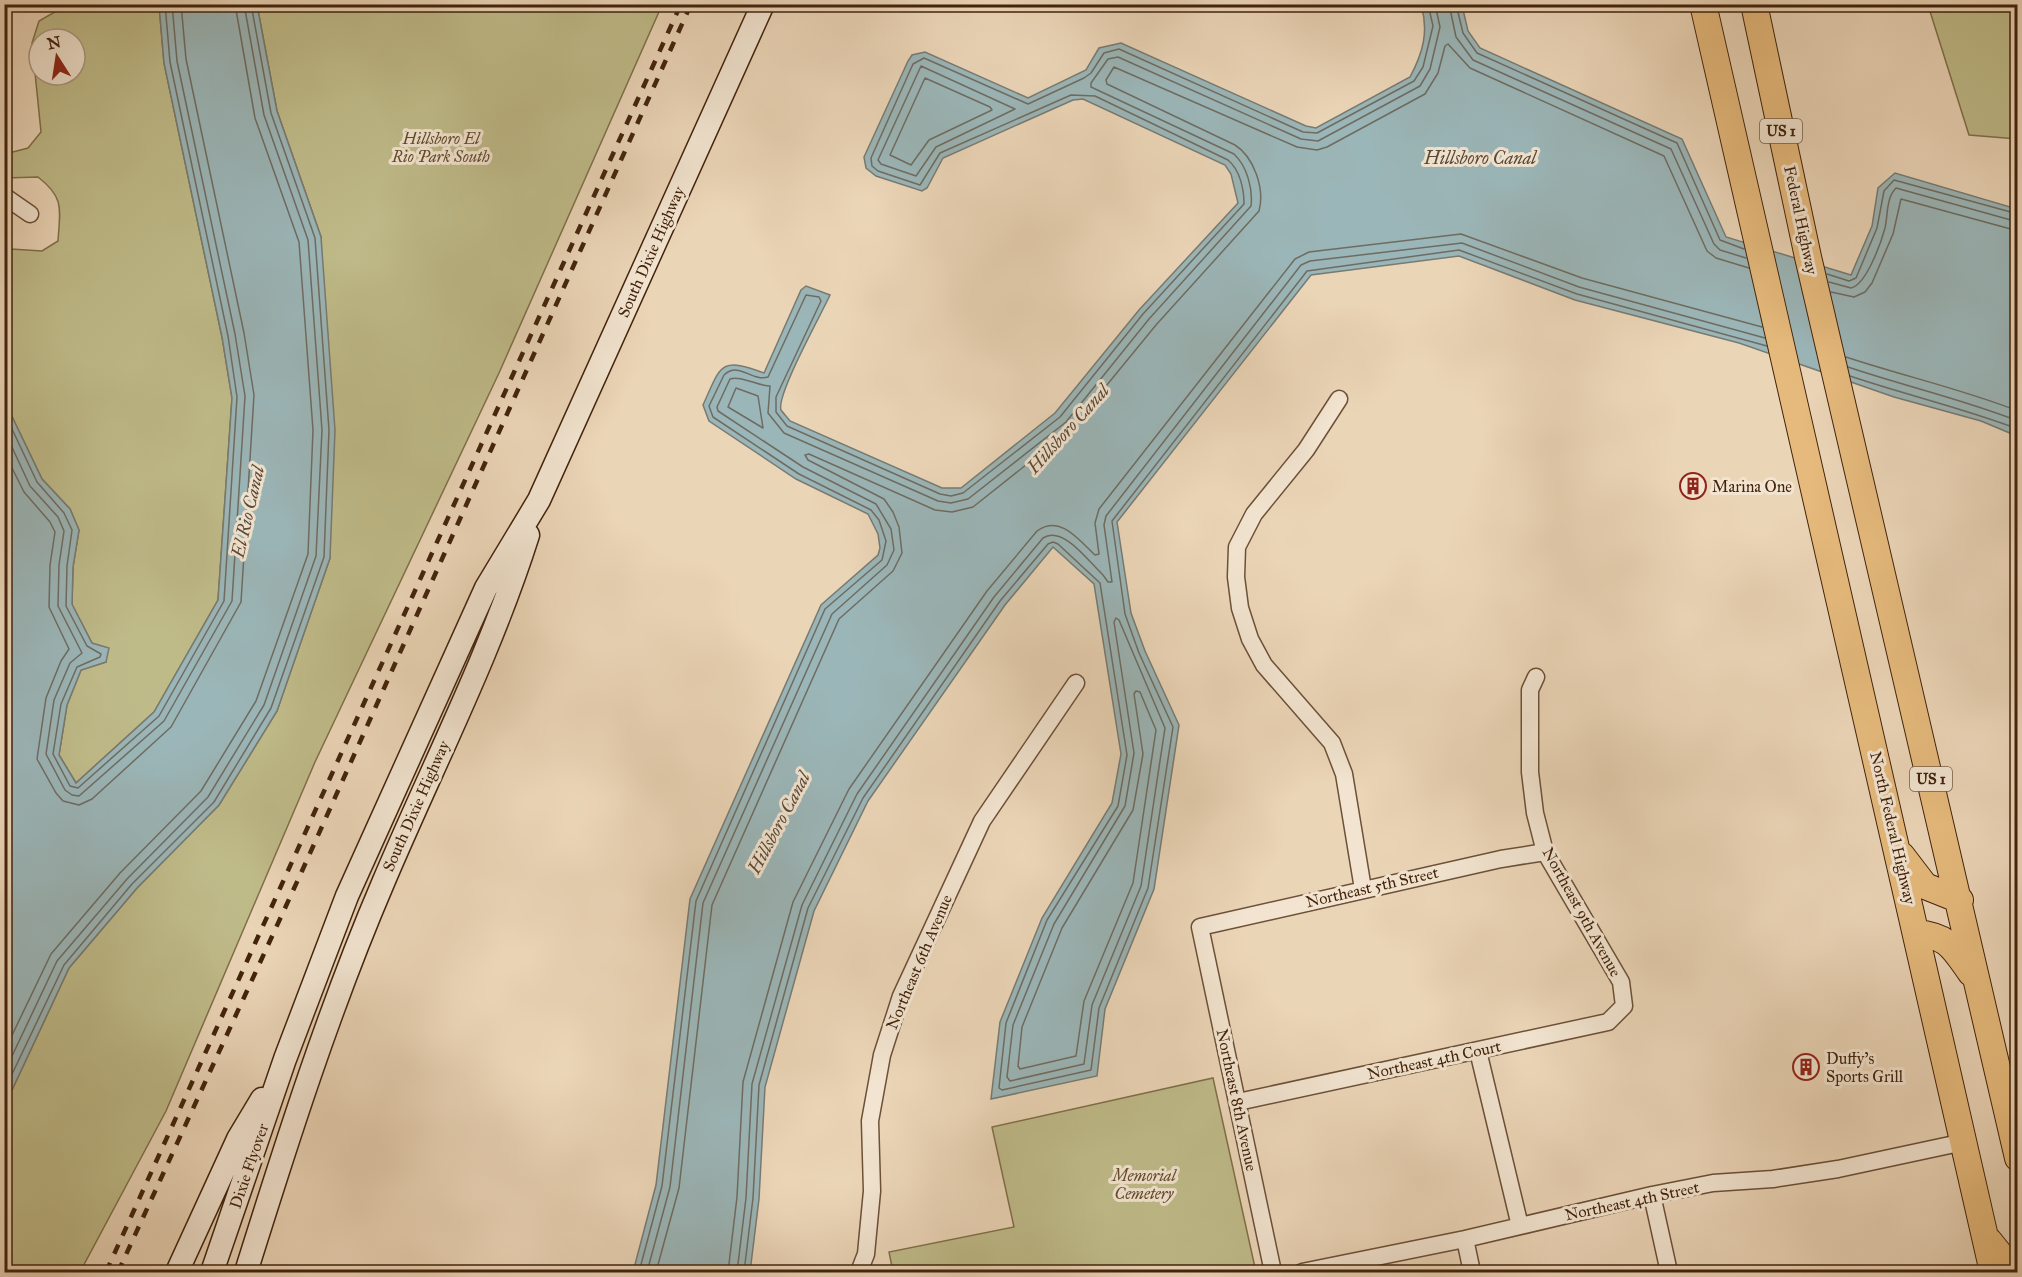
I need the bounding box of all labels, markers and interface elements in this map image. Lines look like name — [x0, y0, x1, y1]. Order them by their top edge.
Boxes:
north arrow — [27, 27, 87, 87]
text: N — [45, 32, 63, 54]
road number: US 1 — [1760, 119, 1802, 143]
park label: Hillsboro El Rio Park South — [391, 129, 490, 166]
water label: Hillsboro Canal — [1423, 147, 1538, 169]
street label: Federal Highway — [1779, 164, 1822, 277]
street label: South Dixie Highway — [614, 183, 690, 321]
water label: Hillsboro Canal — [1022, 378, 1115, 479]
water label: El Rio Canal — [227, 462, 270, 561]
building icon: Marina One — [1678, 471, 1708, 501]
place label: Marina One — [1712, 477, 1792, 496]
street label: South Dixie Highway — [379, 737, 455, 875]
street label: North Federal Highway — [1865, 750, 1920, 907]
water label: Hillsboro Canal — [743, 766, 816, 879]
road number: US 1 — [1910, 767, 1952, 791]
street label: Northeast 9th Avenue — [1539, 844, 1626, 980]
street label: Northeast 5th Street — [1304, 862, 1440, 911]
street label: Northeast 6th Avenue — [882, 891, 956, 1032]
street label: Northeast 8th Avenue — [1213, 1027, 1261, 1173]
street label: Northeast 4th Court — [1365, 1036, 1503, 1083]
place label: Duffy's Sports Grill — [1826, 1049, 1904, 1086]
building icon: Duffy's Sports Grill — [1791, 1052, 1821, 1082]
street label: Dixie Flyover — [226, 1121, 272, 1211]
park label: Memorial Cemetery — [1110, 1166, 1177, 1203]
street label: Northeast 4th Street — [1563, 1177, 1701, 1225]

